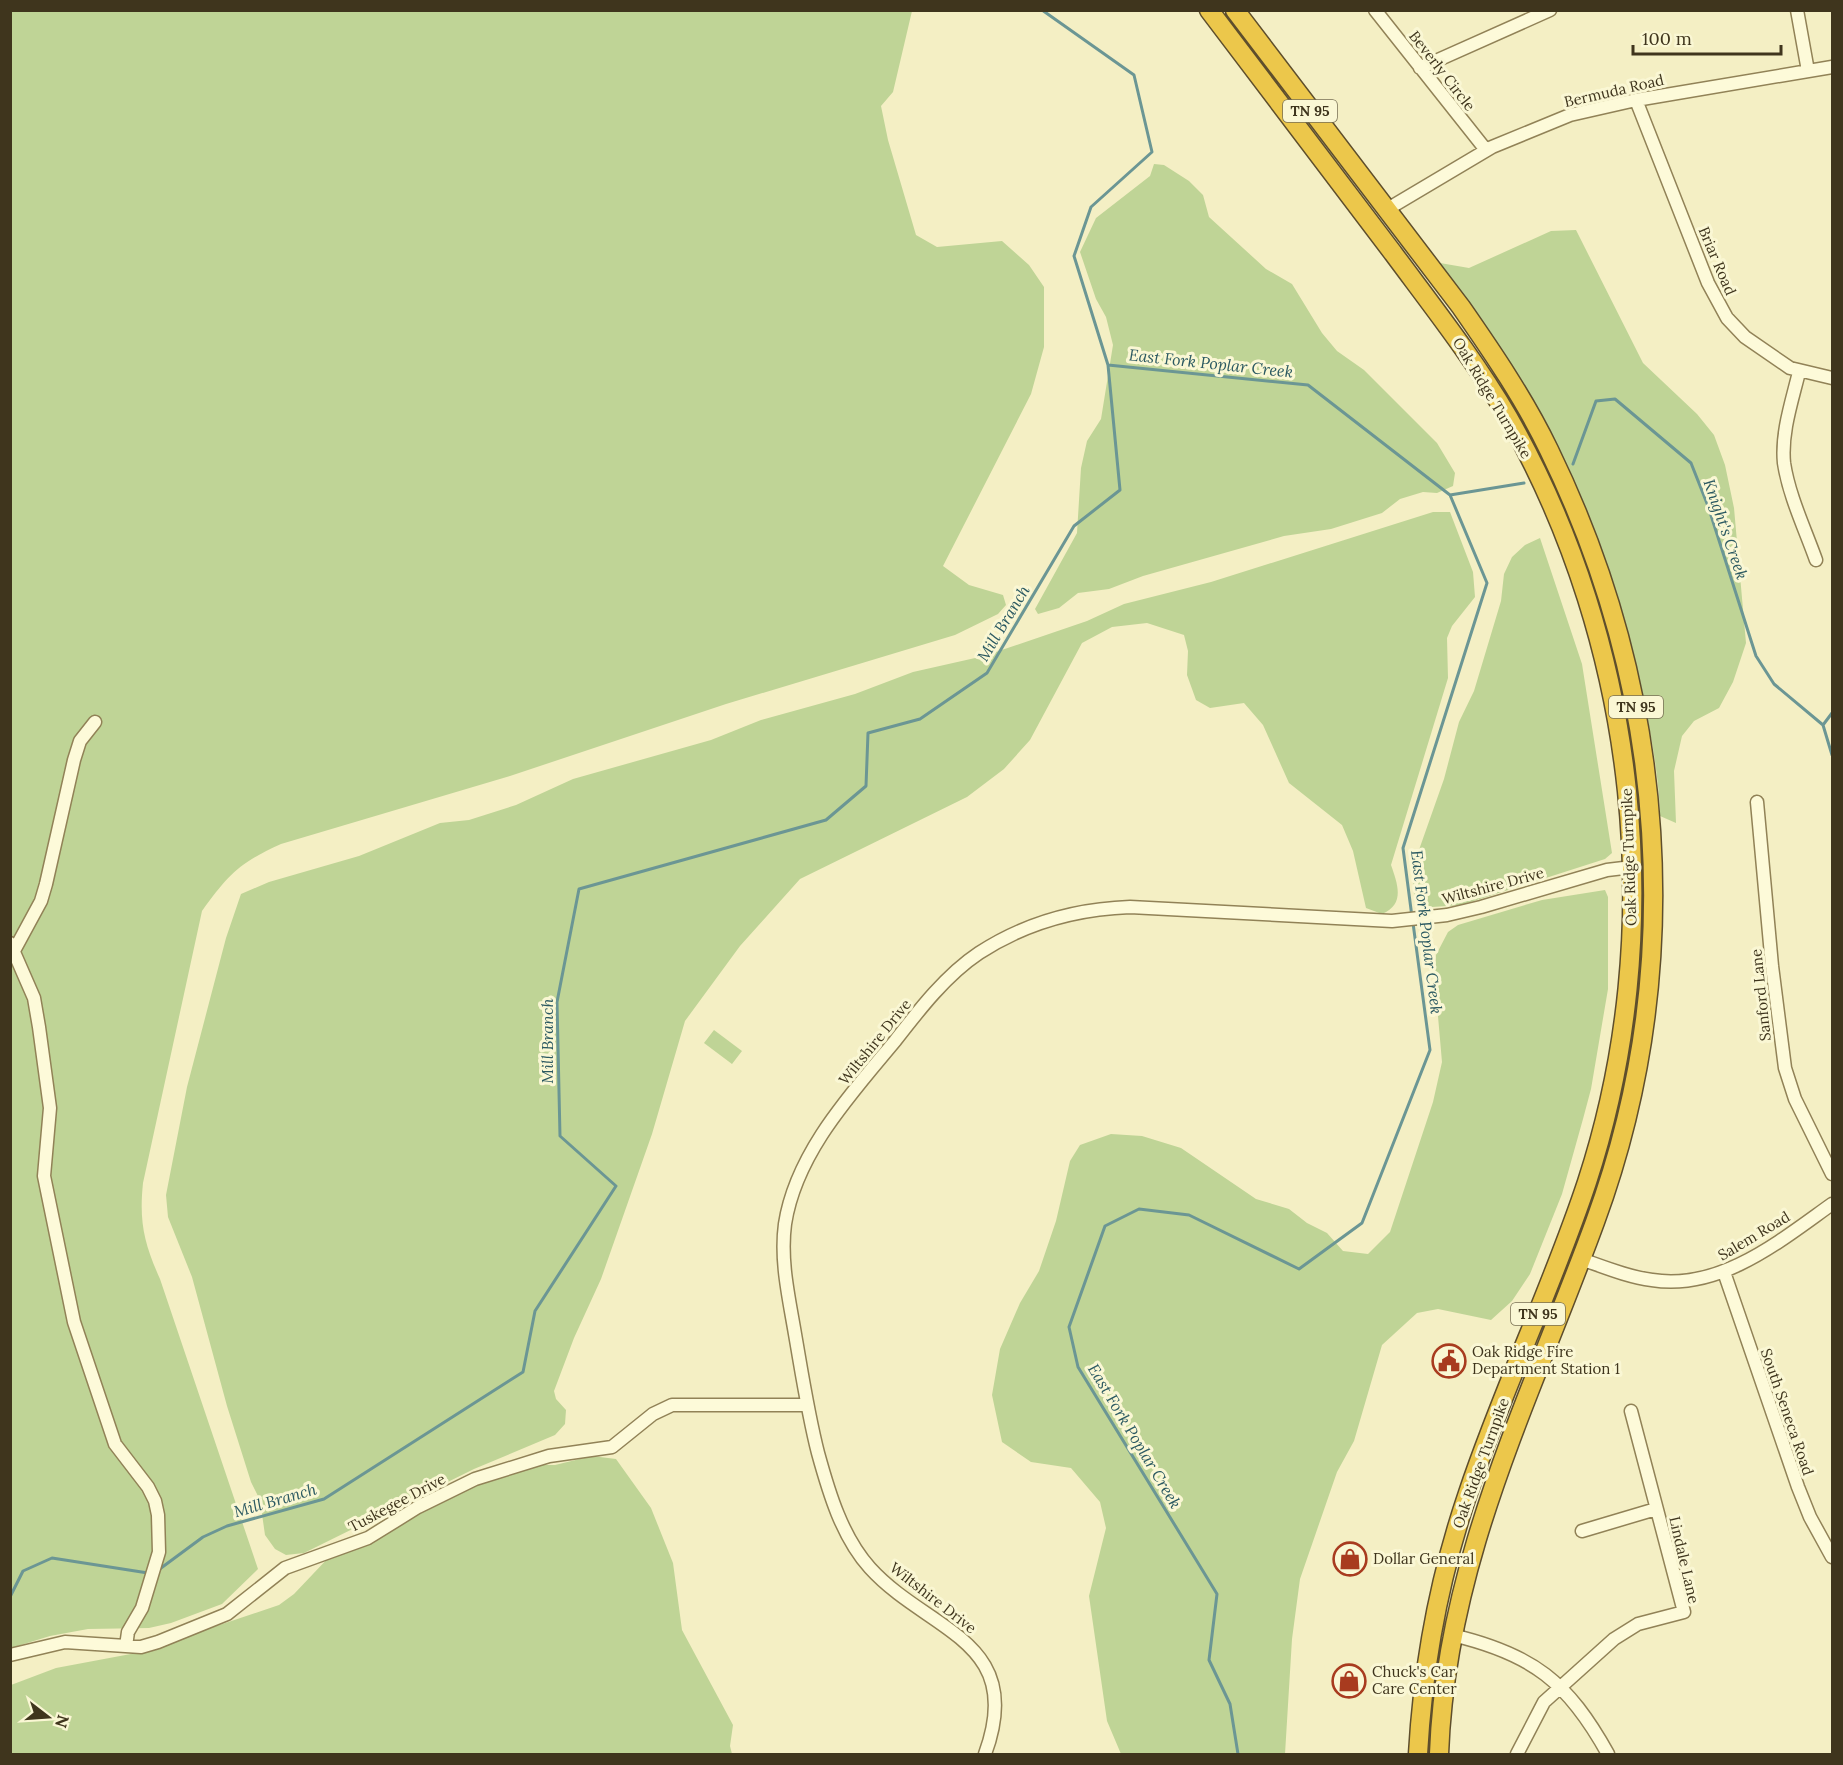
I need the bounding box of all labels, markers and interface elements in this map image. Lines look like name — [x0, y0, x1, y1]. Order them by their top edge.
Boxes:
scale bar — [1633, 18, 1782, 56]
street label: Beverly Circle — [1405, 27, 1480, 115]
text: 100 m — [1642, 27, 1692, 50]
street label: Bermuda Road — [1562, 70, 1666, 111]
road number: TN 95 — [1283, 100, 1337, 122]
street label: Briar Road — [1694, 224, 1740, 298]
street label: Oak Ridge Turnpike — [1449, 334, 1536, 462]
water label: East Fork Poplar Creek — [1128, 344, 1294, 382]
water label: Knight's Creek — [1699, 476, 1753, 582]
water label: Mill Branch — [972, 581, 1034, 665]
road number: TN 95 — [1609, 696, 1663, 718]
street label: Oak Ridge Turnpike — [1617, 788, 1640, 926]
water label: East Fork Poplar Creek — [1407, 849, 1447, 1015]
street label: Wiltshire Drive — [1440, 863, 1546, 908]
street label: Sanford Lane — [1746, 948, 1775, 1042]
street label: Wiltshire Drive — [834, 995, 915, 1088]
water label: Mill Branch — [537, 998, 557, 1084]
street label: Salem Road — [1714, 1207, 1793, 1264]
road number: TN 95 — [1511, 1303, 1565, 1325]
place label: Oak Ridge Fire Department Station 1 — [1472, 1342, 1620, 1378]
public building icon: Oak Ridge Fire Department Station 1 — [1431, 1343, 1467, 1379]
street label: South Seneca Road — [1757, 1346, 1818, 1478]
water label: East Fork Poplar Creek — [1084, 1360, 1186, 1512]
street label: Oak Ridge Turnpike — [1448, 1395, 1513, 1531]
street label: Tuskegee Drive — [345, 1469, 449, 1536]
water label: Mill Branch — [231, 1479, 319, 1521]
street label: Lindale Lane — [1665, 1514, 1704, 1605]
shop icon: Dollar General — [1332, 1541, 1368, 1577]
place label: Dollar General — [1373, 1549, 1474, 1568]
street label: Wiltshire Drive — [886, 1558, 980, 1637]
place label: Chuck's Car Care Center — [1372, 1662, 1457, 1698]
shop icon: Chuck's Car Care Center — [1331, 1663, 1367, 1699]
north arrow — [18, 1687, 78, 1747]
text: N — [51, 1713, 74, 1730]

